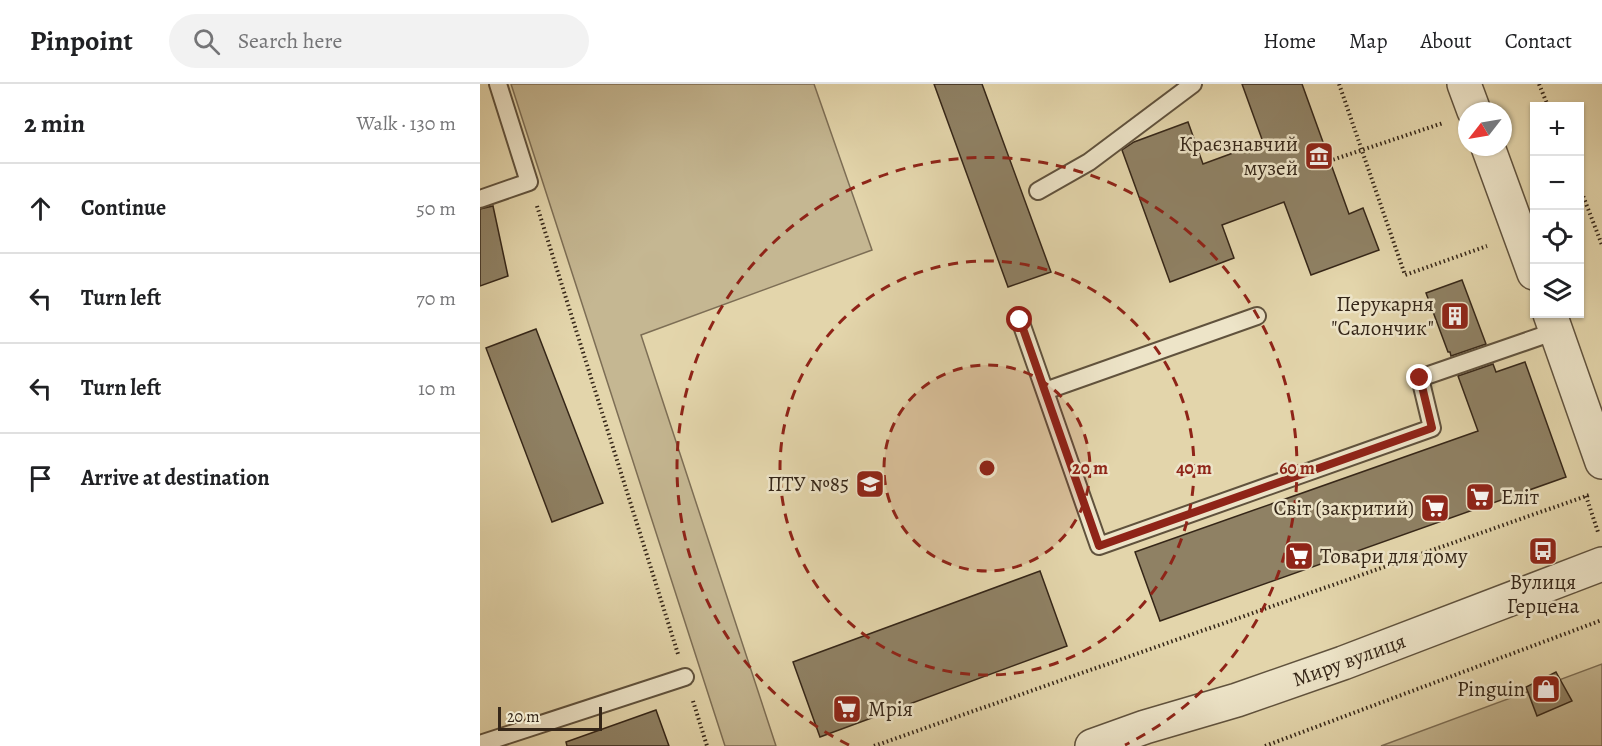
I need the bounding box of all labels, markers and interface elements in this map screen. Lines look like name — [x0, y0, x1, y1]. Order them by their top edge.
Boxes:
search box — [169, 14, 589, 68]
text: Pinpoint — [30, 22, 133, 60]
icon: search — [190, 25, 223, 58]
text: Search here — [238, 26, 342, 56]
text: Home — [1263, 27, 1316, 55]
text: Map — [1349, 27, 1387, 55]
text: About — [1420, 27, 1472, 55]
text: Contact — [1505, 27, 1572, 55]
north arrow — [1458, 102, 1512, 156]
map controls — [1530, 102, 1584, 318]
button: + — [1530, 102, 1584, 156]
text: 2 min — [24, 106, 85, 141]
text: Walk · 130 m — [357, 110, 456, 137]
place label: Краєзнавчий музей — [1179, 130, 1298, 182]
museum icon: Краєзнавчий музей — [1303, 140, 1335, 172]
button: − — [1530, 156, 1584, 210]
icon: ahead — [24, 192, 57, 225]
text: Continue — [81, 193, 166, 223]
text: 50 m — [416, 195, 456, 222]
button: locate — [1530, 210, 1584, 264]
button: layers — [1530, 264, 1584, 318]
icon: left — [24, 282, 57, 315]
text: Turn left — [81, 283, 161, 313]
text: 70 m — [416, 285, 456, 312]
place label: Перукарня "Салончик" — [1331, 290, 1434, 342]
building icon: Перукарня "Салончик" — [1439, 300, 1471, 332]
route start — [1006, 306, 1032, 332]
route end — [1406, 364, 1432, 390]
icon: left — [24, 372, 57, 405]
text: Turn left — [81, 373, 161, 403]
text: 10 m — [418, 375, 456, 402]
text: 20 m — [1072, 456, 1108, 480]
text: 40 m — [1176, 456, 1212, 480]
text: 60 m — [1279, 456, 1315, 480]
centre of rings — [977, 458, 997, 478]
icon: arrive — [24, 462, 57, 495]
text: Arrive at destination — [81, 463, 270, 493]
school or university icon: ПТУ №85 — [854, 468, 886, 500]
place label: ПТУ №85 — [768, 470, 849, 498]
supermarket icon: Еліт — [1464, 481, 1496, 513]
place label: Еліт — [1501, 483, 1539, 511]
supermarket icon: Світ (закритий) — [1419, 492, 1451, 524]
place label: Світ (закритий) — [1273, 494, 1414, 522]
bus stop icon: Вулиця Герцена — [1527, 535, 1559, 567]
supermarket icon: Товари для дому — [1283, 540, 1315, 572]
place label: Товари для дому — [1320, 542, 1468, 570]
place label: Вулиця Герцена — [1507, 568, 1580, 620]
street label: Миру вулиця — [1289, 627, 1409, 693]
shop icon: Pinguin — [1530, 673, 1562, 705]
place label: Pinguin — [1457, 675, 1525, 703]
supermarket icon: Мрія — [831, 693, 863, 725]
place label: Мрія — [868, 695, 913, 723]
scale bar — [498, 704, 602, 732]
text: 20 m — [507, 706, 540, 728]

